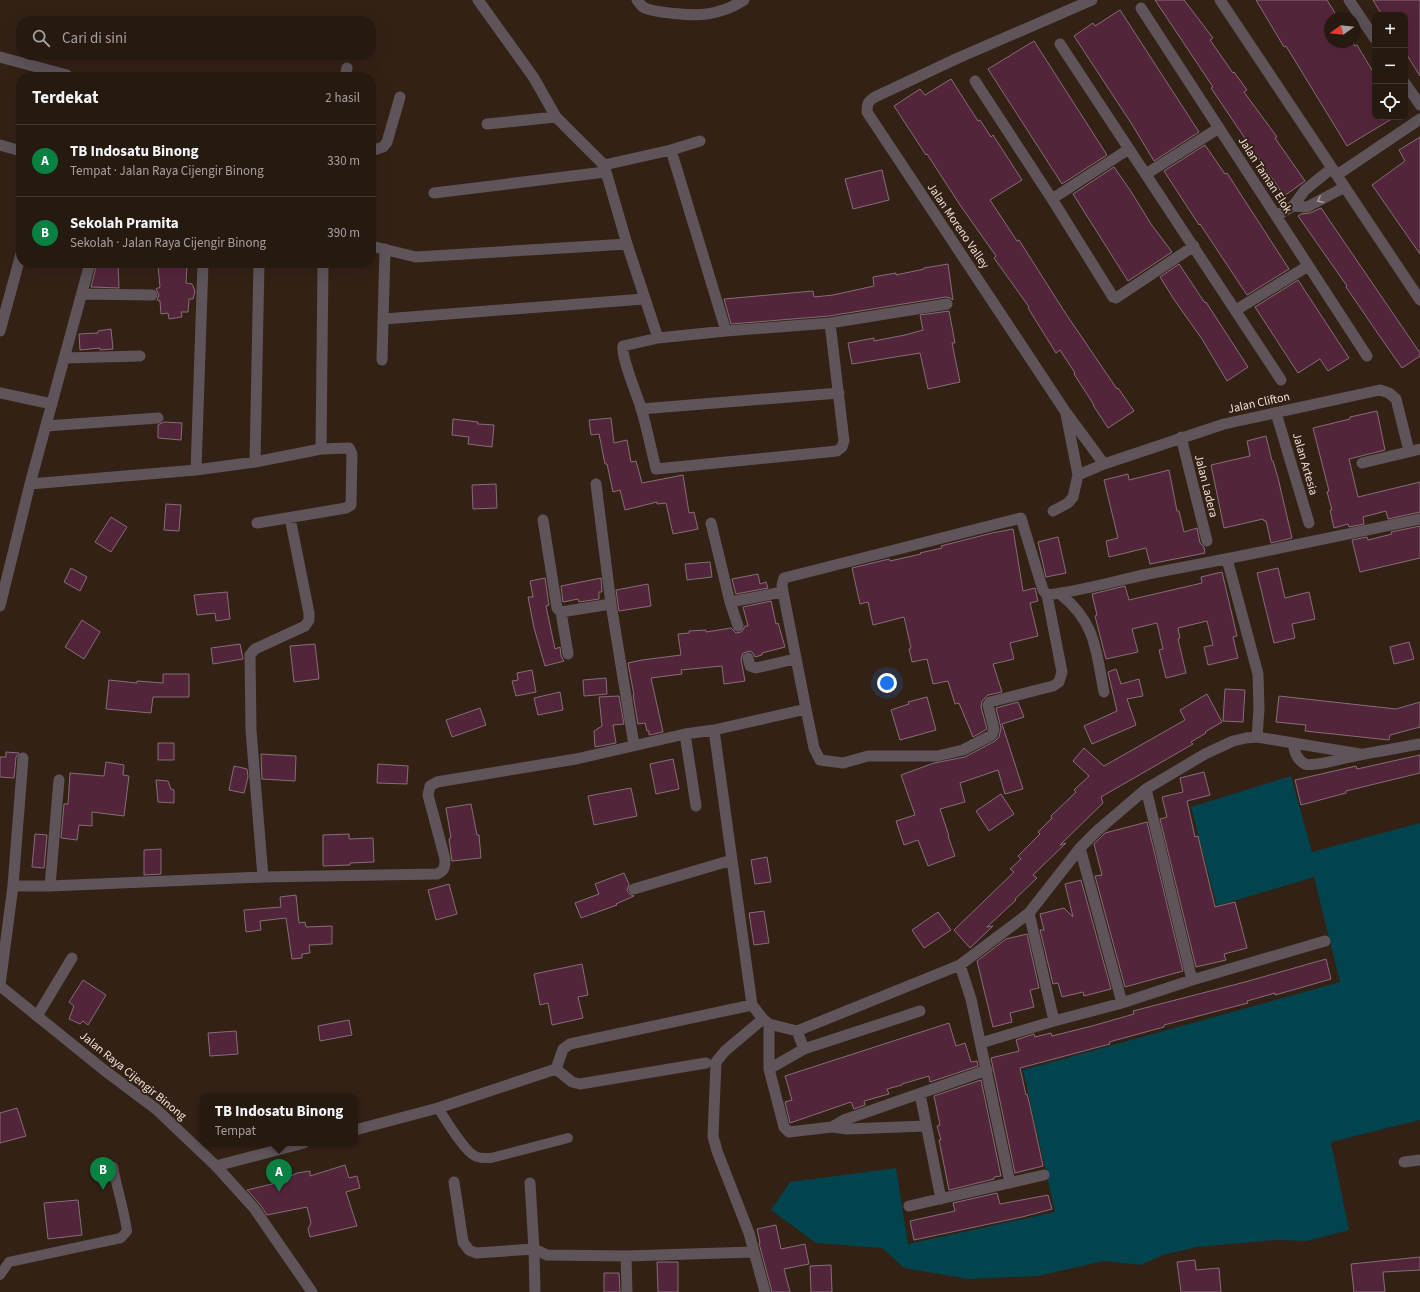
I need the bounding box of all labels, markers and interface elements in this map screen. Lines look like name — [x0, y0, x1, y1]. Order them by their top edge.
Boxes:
north arrow — [1324, 12, 1360, 48]
map controls — [1372, 12, 1408, 120]
button: + — [1372, 12, 1408, 48]
search box — [16, 16, 376, 60]
icon: search — [30, 27, 52, 49]
text: Cari di sini — [62, 28, 127, 49]
button: − — [1372, 48, 1408, 84]
button: locate — [1372, 84, 1408, 120]
text: Terdekat — [32, 86, 98, 110]
text: 2 hasil — [325, 89, 360, 107]
street label: Jalan Taman Elok — [1234, 133, 1296, 217]
text: TB Indosatu Binong — [70, 141, 199, 162]
text: A — [41, 152, 49, 170]
text: 330 m — [327, 152, 360, 170]
text: Tempat · Jalan Raya Cijengir Binong — [70, 162, 264, 180]
street label: Jalan Moreno Valley — [923, 180, 993, 273]
one-way arrow — [1316, 195, 1324, 203]
text: Sekolah Pramita — [70, 213, 179, 234]
text: B — [41, 224, 49, 242]
text: 390 m — [327, 224, 360, 242]
text: Sekolah · Jalan Raya Cijengir Binong — [70, 234, 266, 252]
street label: Jalan Clifton — [1227, 388, 1291, 418]
street label: Jalan Artesia — [1288, 431, 1322, 497]
street label: Jalan Ladera — [1190, 453, 1222, 519]
your location — [877, 673, 897, 693]
street label: Jalan Raya Cijengir Binong — [76, 1028, 190, 1124]
popup — [200, 1094, 358, 1146]
text: TB Indosatu Binong — [215, 1101, 343, 1122]
text: Tempat — [215, 1122, 256, 1140]
pin: B — [90, 1157, 116, 1190]
pin: A — [266, 1159, 292, 1192]

